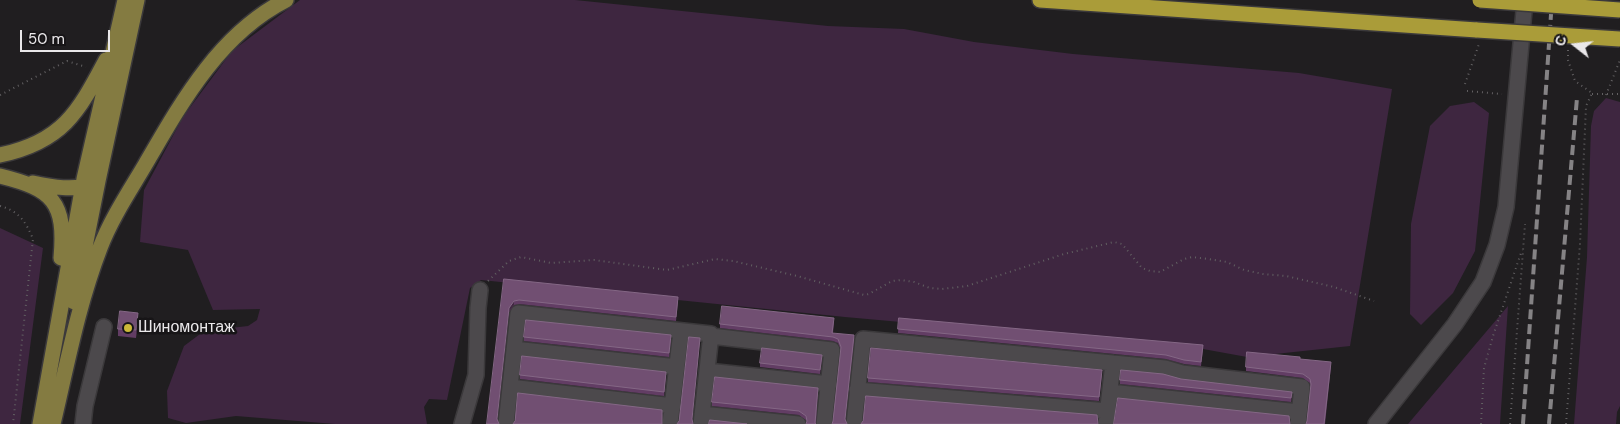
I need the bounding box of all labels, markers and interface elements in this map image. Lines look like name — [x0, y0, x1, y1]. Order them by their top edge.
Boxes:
scale bar — [22, 20, 112, 52]
north arrow — [1550, 20, 1600, 70]
text: 50 m — [28, 29, 65, 49]
text: С — [1551, 34, 1571, 48]
place label: Шиномонтаж — [138, 318, 235, 338]
marker: Шиномонтаж — [122, 322, 134, 334]

